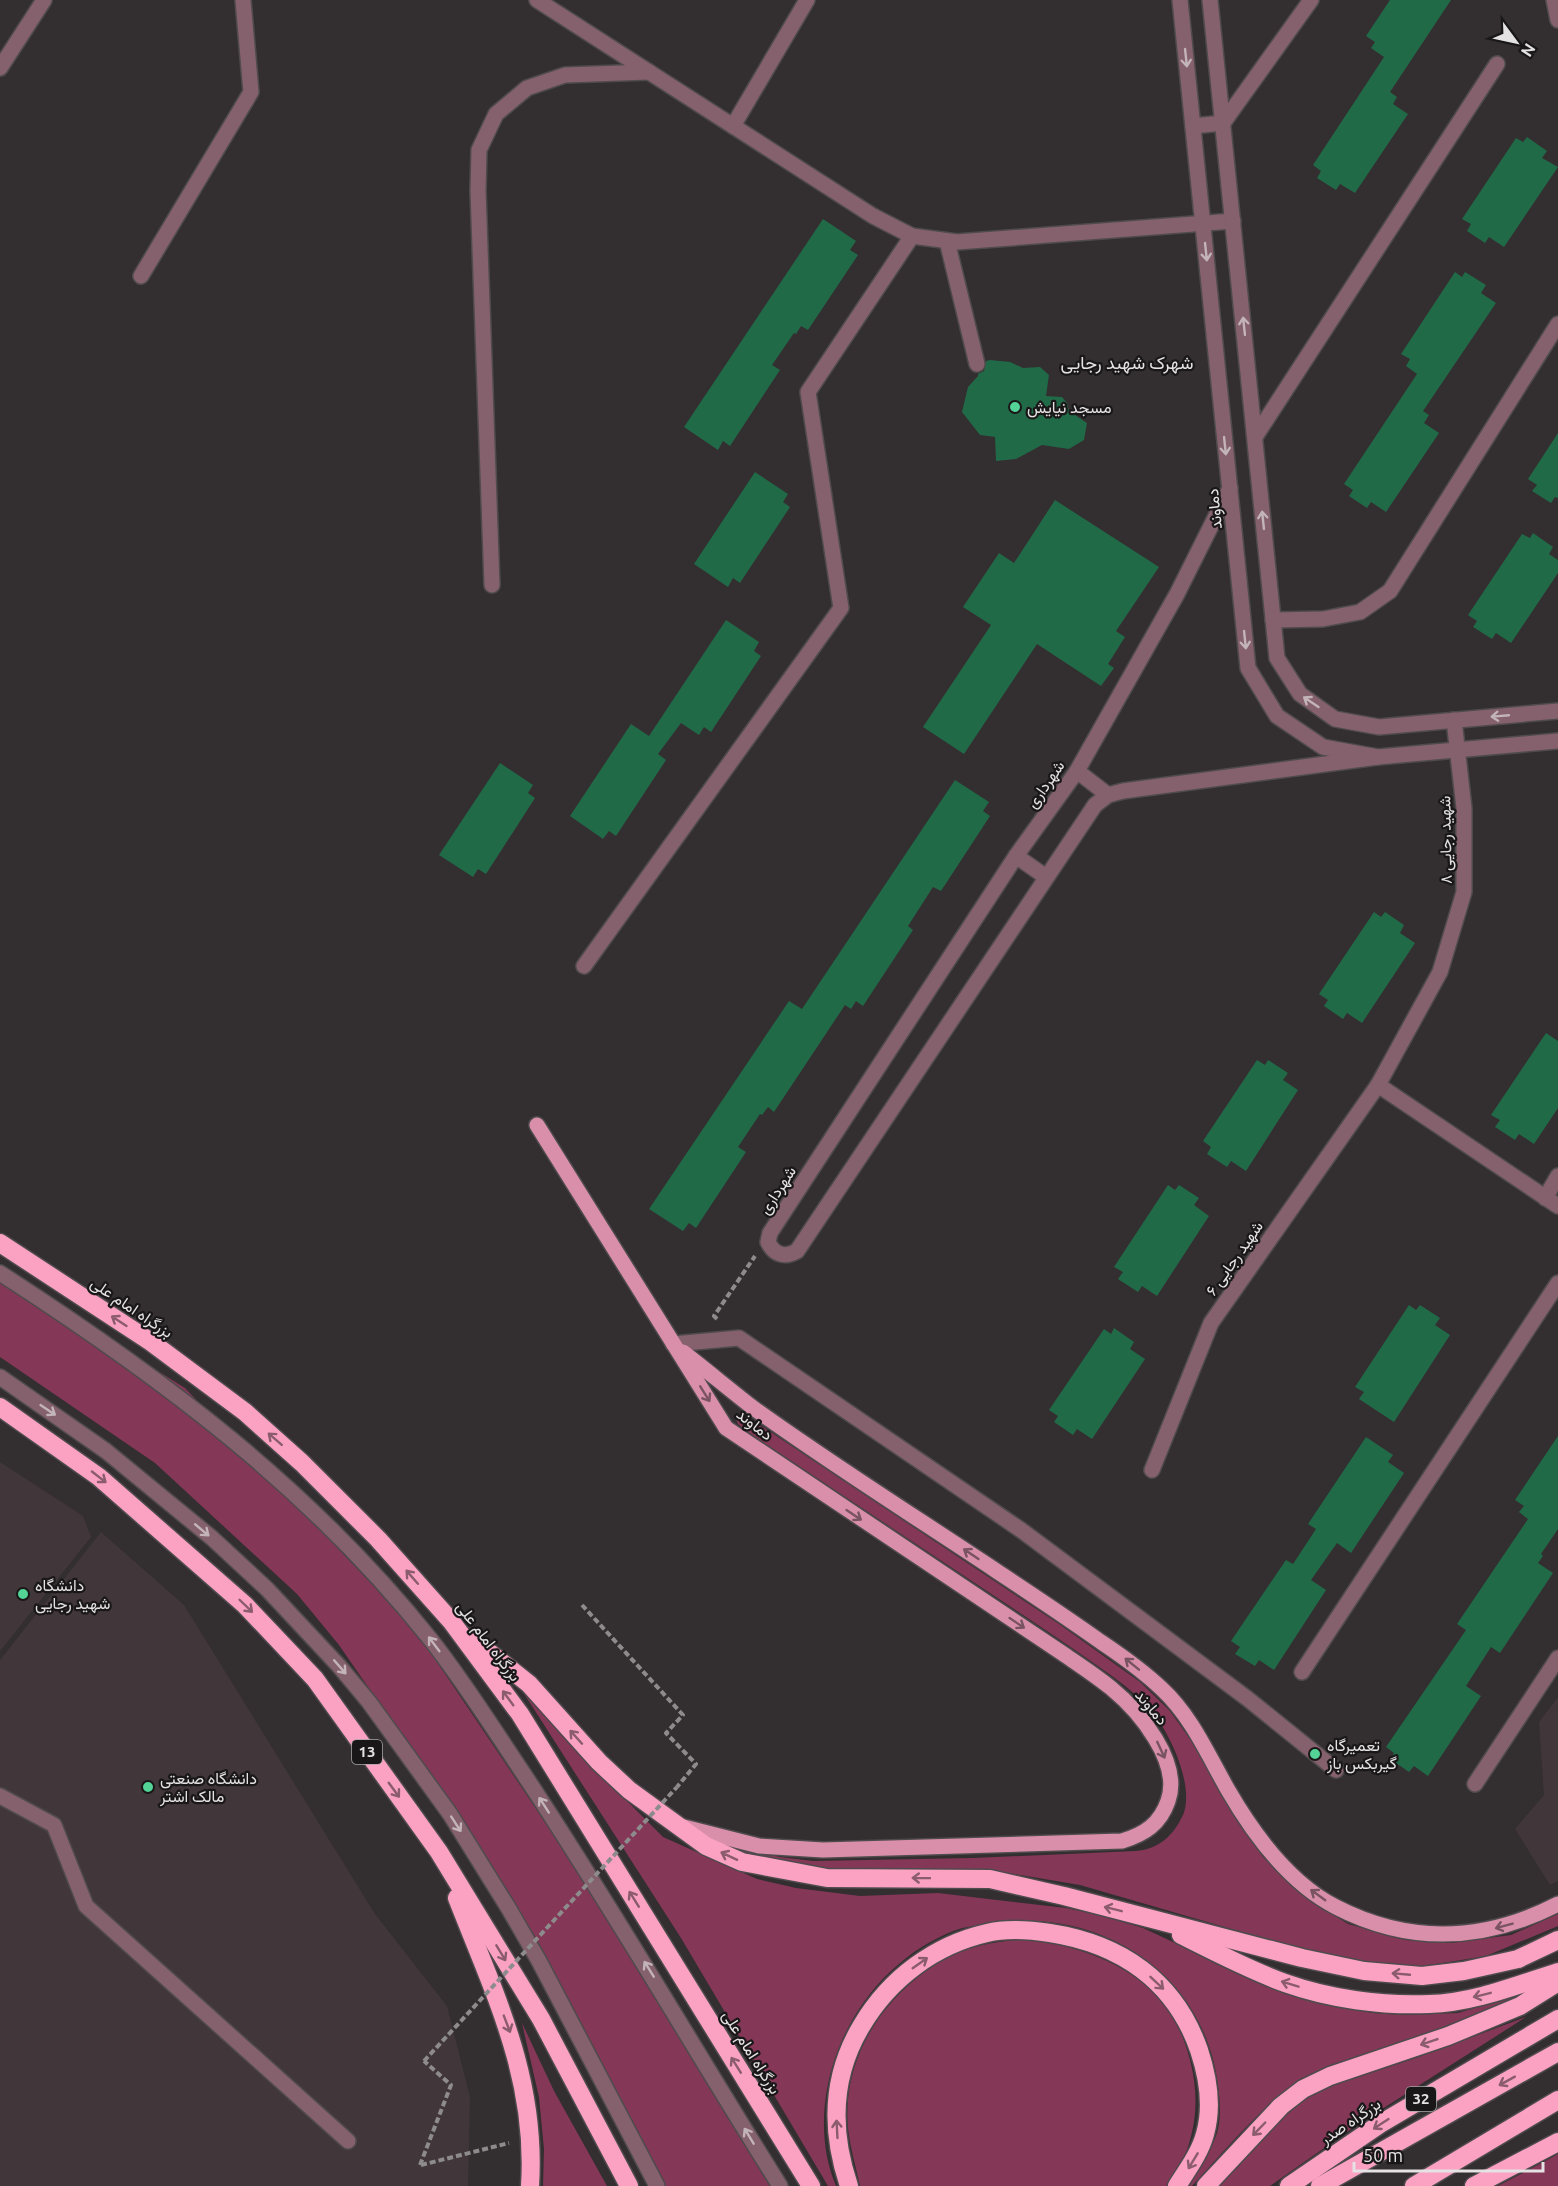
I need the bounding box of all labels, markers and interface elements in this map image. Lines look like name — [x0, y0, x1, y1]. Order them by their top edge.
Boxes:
north arrow — [1486, 12, 1546, 72]
text: N — [1518, 40, 1539, 60]
one-way arrow — [1181, 48, 1192, 68]
one-way arrow — [1201, 242, 1212, 262]
one-way arrow — [1238, 317, 1249, 337]
district label: شهرک شهید رجایی — [1061, 352, 1193, 374]
place label: مسجد نیایش — [1027, 398, 1111, 418]
marker: مسجد نیایش — [1008, 400, 1022, 414]
one-way arrow — [1220, 436, 1231, 456]
street label: دماوند — [1203, 488, 1227, 530]
one-way arrow — [1257, 511, 1268, 531]
one-way arrow — [1240, 630, 1251, 650]
one-way arrow — [1303, 696, 1320, 708]
one-way arrow — [1490, 711, 1510, 722]
street label: شهرداری — [1022, 757, 1069, 812]
street label: شهید رجایی ۸ — [1435, 796, 1457, 884]
street label: شهرداری — [755, 1163, 801, 1218]
street label: شهید رجایی ۶ — [1202, 1217, 1268, 1300]
street label: بزرگراه امام علی — [86, 1273, 176, 1343]
one-way arrow — [111, 1315, 128, 1327]
one-way arrow — [699, 1385, 711, 1402]
one-way arrow — [40, 1404, 56, 1416]
street label: دماوند — [732, 1404, 777, 1445]
one-way arrow — [267, 1432, 282, 1446]
one-way arrow — [91, 1471, 107, 1484]
one-way arrow — [845, 1509, 862, 1521]
one-way arrow — [194, 1523, 209, 1537]
one-way arrow — [963, 1548, 979, 1560]
one-way arrow — [405, 1570, 419, 1585]
place label: دانشگاه شهید رجایی — [35, 1576, 110, 1614]
marker: دانشگاه شهید رجایی — [16, 1587, 30, 1601]
street label: بزرگراه امام علی — [452, 1598, 525, 1686]
one-way arrow — [238, 1599, 253, 1613]
one-way arrow — [1008, 1617, 1024, 1629]
one-way arrow — [427, 1636, 440, 1652]
one-way arrow — [1124, 1658, 1140, 1671]
one-way arrow — [333, 1659, 347, 1674]
street label: دماوند — [1131, 1686, 1172, 1730]
one-way arrow — [502, 1690, 514, 1706]
one-way arrow — [569, 1730, 583, 1745]
place label: تعمیرگاه گیربکس باز — [1326, 1736, 1397, 1774]
road number: 13 — [352, 1740, 382, 1764]
one-way arrow — [1156, 1740, 1167, 1758]
marker: تعمیرگاه گیربکس باز — [1308, 1747, 1322, 1761]
place label: دانشگاه صنعتی مالک اشتر — [159, 1769, 257, 1807]
marker: دانشگاه صنعتی مالک اشتر — [141, 1780, 155, 1794]
one-way arrow — [388, 1781, 400, 1797]
one-way arrow — [537, 1797, 549, 1814]
one-way arrow — [450, 1815, 462, 1832]
one-way arrow — [720, 1850, 738, 1862]
one-way arrow — [912, 1873, 932, 1884]
one-way arrow — [1311, 1889, 1327, 1901]
one-way arrow — [627, 1890, 640, 1907]
one-way arrow — [1104, 1902, 1123, 1914]
one-way arrow — [1495, 1920, 1514, 1932]
one-way arrow — [495, 1944, 507, 1961]
one-way arrow — [912, 1957, 928, 1969]
one-way arrow — [642, 1961, 654, 1978]
one-way arrow — [1391, 1968, 1411, 1979]
one-way arrow — [1150, 1976, 1165, 1991]
one-way arrow — [1281, 1978, 1300, 1989]
one-way arrow — [1473, 1990, 1492, 2001]
street label: بزرگراه امام علی — [717, 2007, 785, 2098]
one-way arrow — [502, 2014, 513, 2033]
one-way arrow — [1420, 2038, 1439, 2049]
one-way arrow — [730, 2057, 742, 2074]
one-way arrow — [1499, 2075, 1516, 2087]
road number: 32 — [1406, 2087, 1436, 2111]
street label: بزرگراه صدر — [1316, 2094, 1385, 2150]
one-way arrow — [1373, 2118, 1390, 2130]
one-way arrow — [832, 2120, 843, 2140]
one-way arrow — [1251, 2122, 1266, 2137]
one-way arrow — [743, 2128, 755, 2145]
scale bar — [1354, 2135, 1543, 2173]
text: 50 m — [1363, 2145, 1403, 2165]
one-way arrow — [1186, 2152, 1198, 2169]

